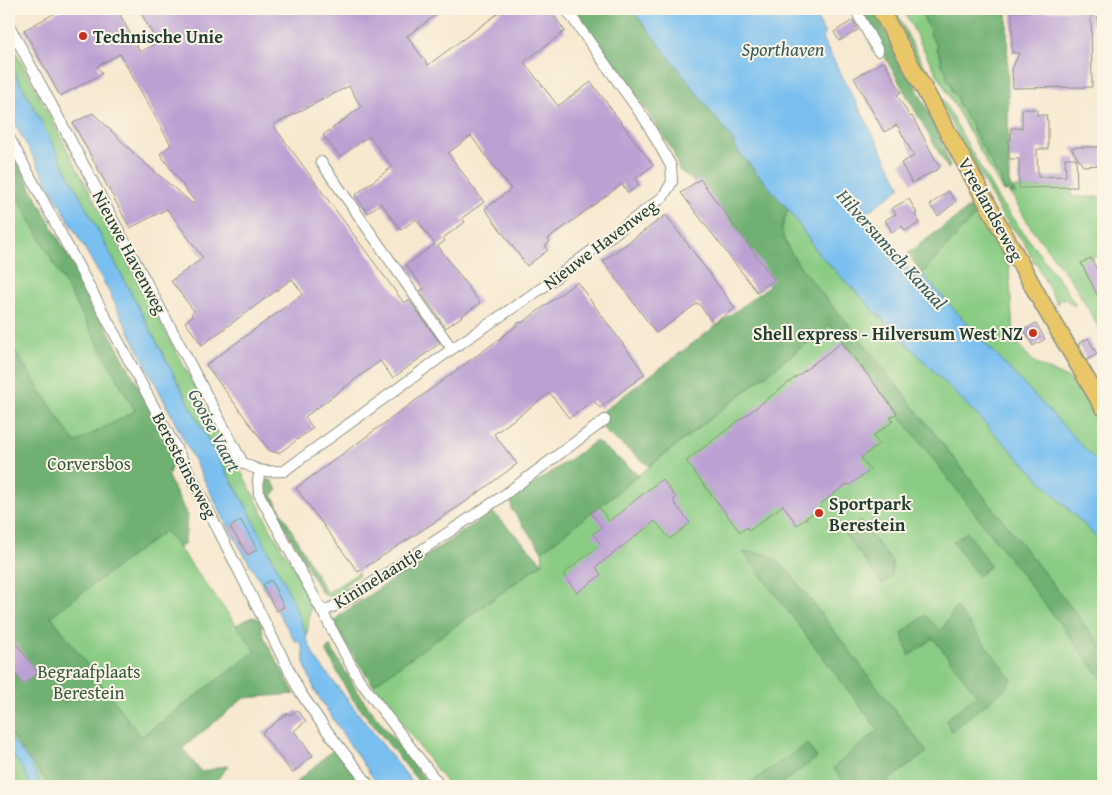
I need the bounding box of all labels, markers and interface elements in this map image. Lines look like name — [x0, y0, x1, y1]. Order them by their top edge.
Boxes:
place label: Technische Unie — [93, 23, 223, 50]
marker: Technische Unie — [77, 30, 89, 42]
water label: Sporthaven — [742, 35, 825, 63]
street label: Vreelandseweg — [951, 152, 1031, 266]
water label: Hilversumsch Kanaal — [830, 182, 954, 316]
street label: Nieuwe Havenweg — [86, 185, 174, 319]
street label: Nieuwe Havenweg — [537, 192, 663, 296]
place label: Shell express - Hilversum West NZ — [753, 320, 1023, 347]
marker: Shell express - Hilversum West NZ — [1027, 327, 1039, 339]
water label: Gooise Vaart — [181, 383, 249, 477]
street label: Beresteinseweg — [146, 407, 224, 523]
park label: Corversbos — [47, 450, 131, 477]
place label: Sportpark Berestein — [829, 490, 912, 538]
marker: Sportpark Berestein — [813, 507, 825, 519]
street label: Kininelaantje — [328, 539, 428, 615]
park label: Begraafplaats Berestein — [38, 658, 140, 706]

